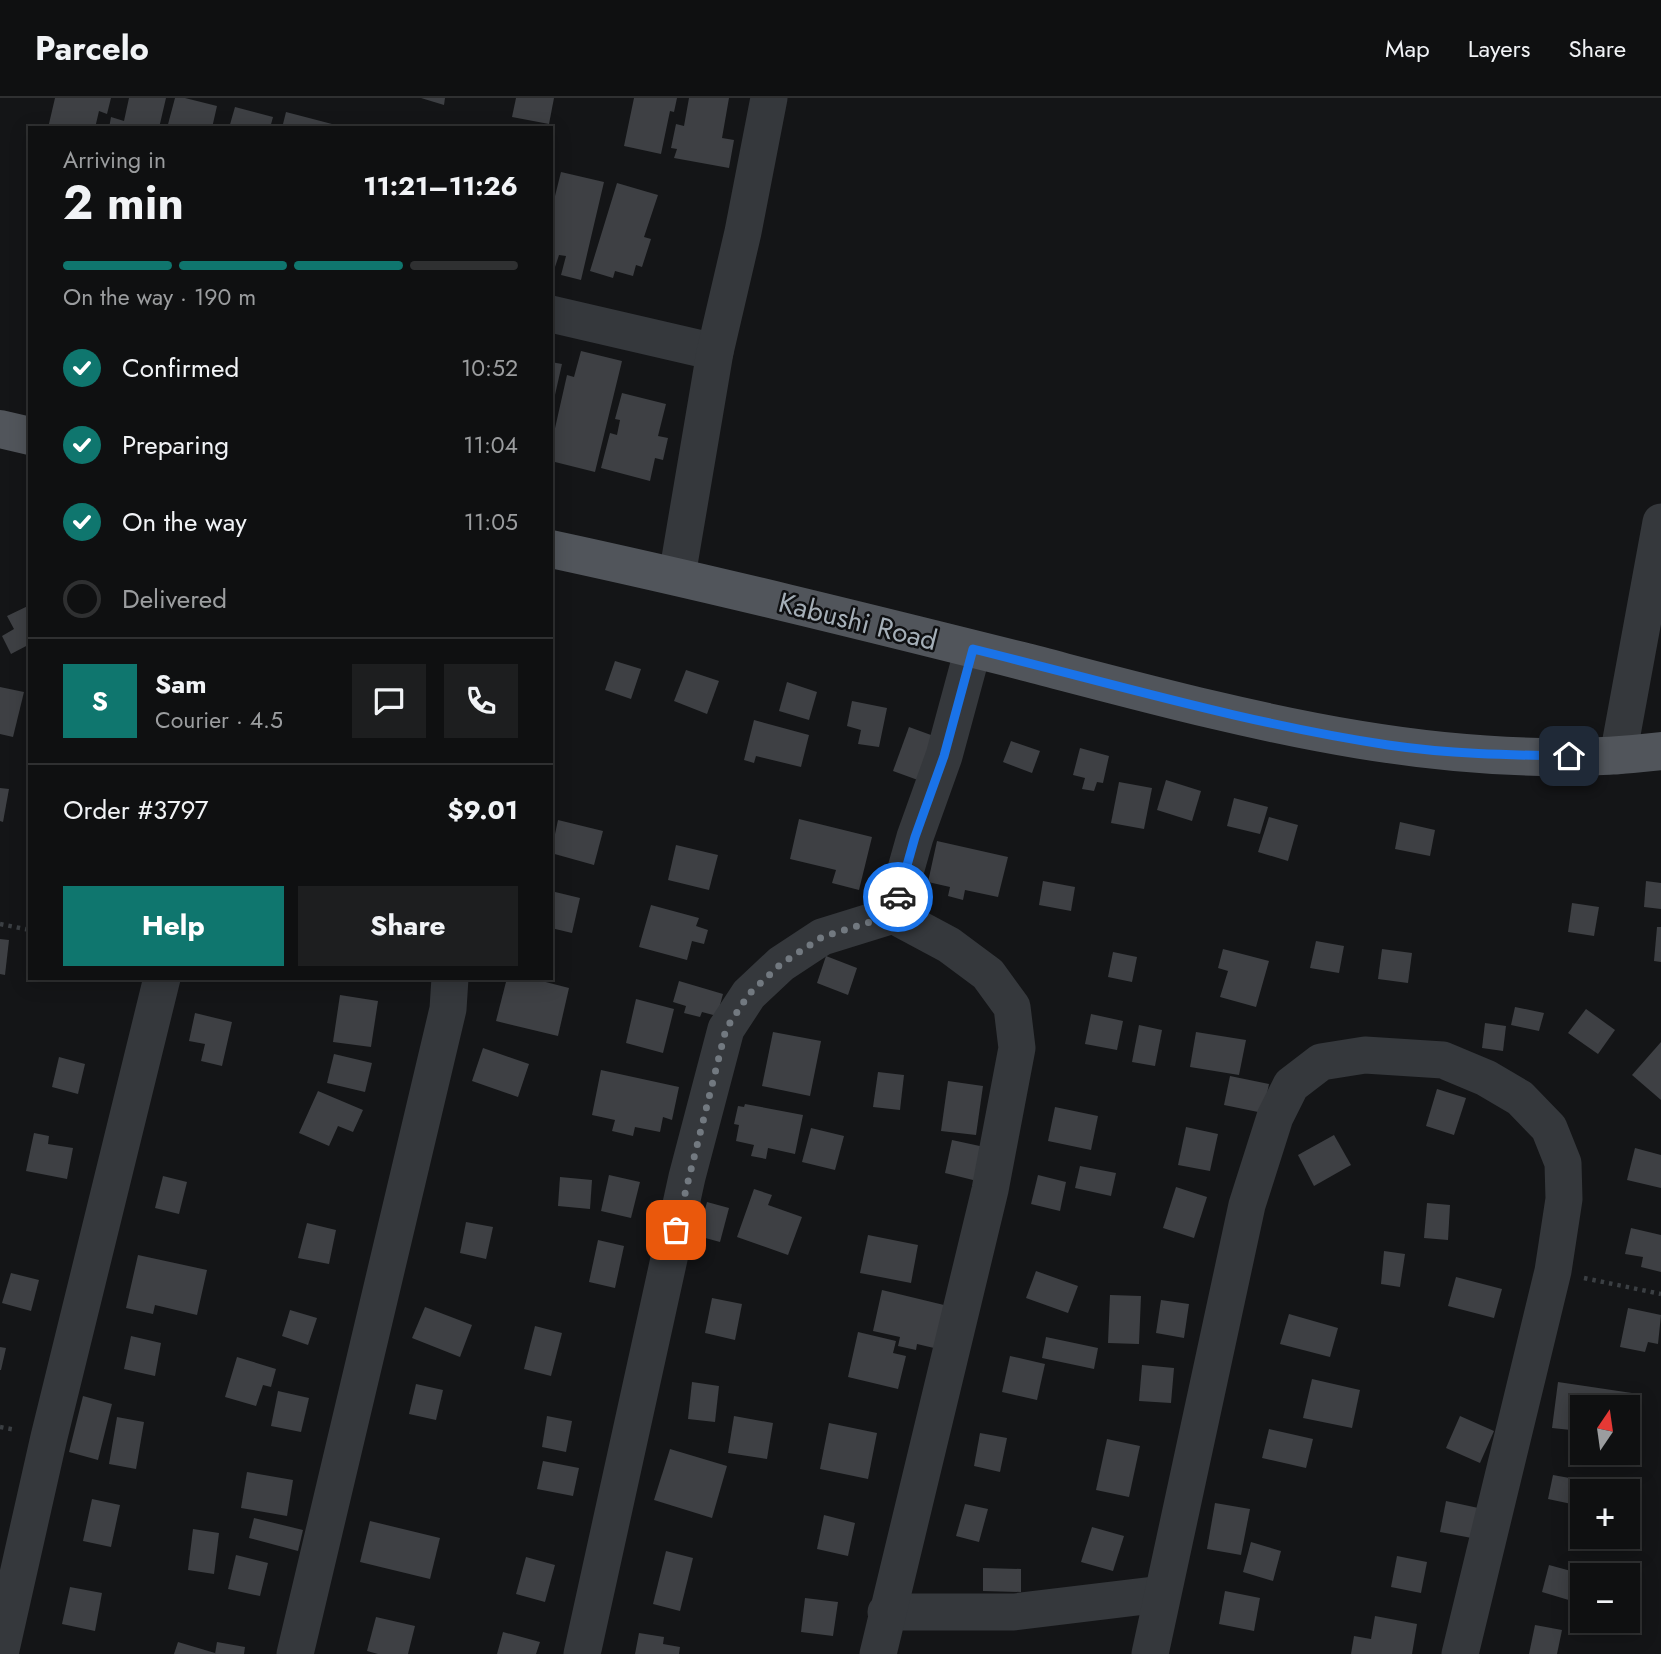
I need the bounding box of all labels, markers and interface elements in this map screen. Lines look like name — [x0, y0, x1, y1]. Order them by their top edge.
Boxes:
text: Parcelo — [35, 25, 149, 72]
text: Map — [1385, 31, 1430, 66]
text: Layers — [1468, 31, 1530, 66]
text: Share — [1568, 31, 1626, 66]
text: Arriving in — [63, 143, 166, 177]
text: 11:21–11:26 — [363, 167, 518, 205]
text: 2 min — [63, 170, 184, 236]
text: On the way · 190 m — [63, 280, 256, 314]
icon: check — [63, 349, 101, 387]
text: Confirmed — [122, 349, 239, 387]
text: 10:52 — [461, 351, 518, 385]
icon: check — [63, 426, 101, 464]
text: Preparing — [122, 426, 229, 464]
text: 11:04 — [463, 428, 518, 462]
icon: check — [63, 503, 101, 541]
text: On the way — [122, 503, 247, 541]
text: 11:05 — [464, 505, 518, 539]
text: Delivered — [122, 580, 227, 618]
street label: Kabushi Road — [774, 582, 941, 661]
button: chat — [352, 664, 426, 738]
button: phone — [444, 664, 518, 738]
text: Sam — [155, 665, 207, 703]
text: S — [92, 682, 108, 720]
text: Courier · 4.5 — [155, 703, 283, 737]
pin — [1539, 726, 1599, 786]
icon: home — [1550, 737, 1588, 775]
text: Order #3797 — [63, 791, 208, 829]
text: $9.01 — [447, 791, 518, 829]
courier — [863, 862, 933, 932]
icon: car — [879, 878, 917, 916]
button: Help — [63, 886, 284, 966]
button: Share — [298, 886, 518, 966]
pin — [646, 1200, 706, 1260]
icon: bag — [657, 1211, 695, 1249]
north arrow — [1570, 1395, 1640, 1465]
map controls — [1570, 1395, 1640, 1633]
button: + — [1570, 1479, 1640, 1549]
button: − — [1570, 1563, 1640, 1633]

